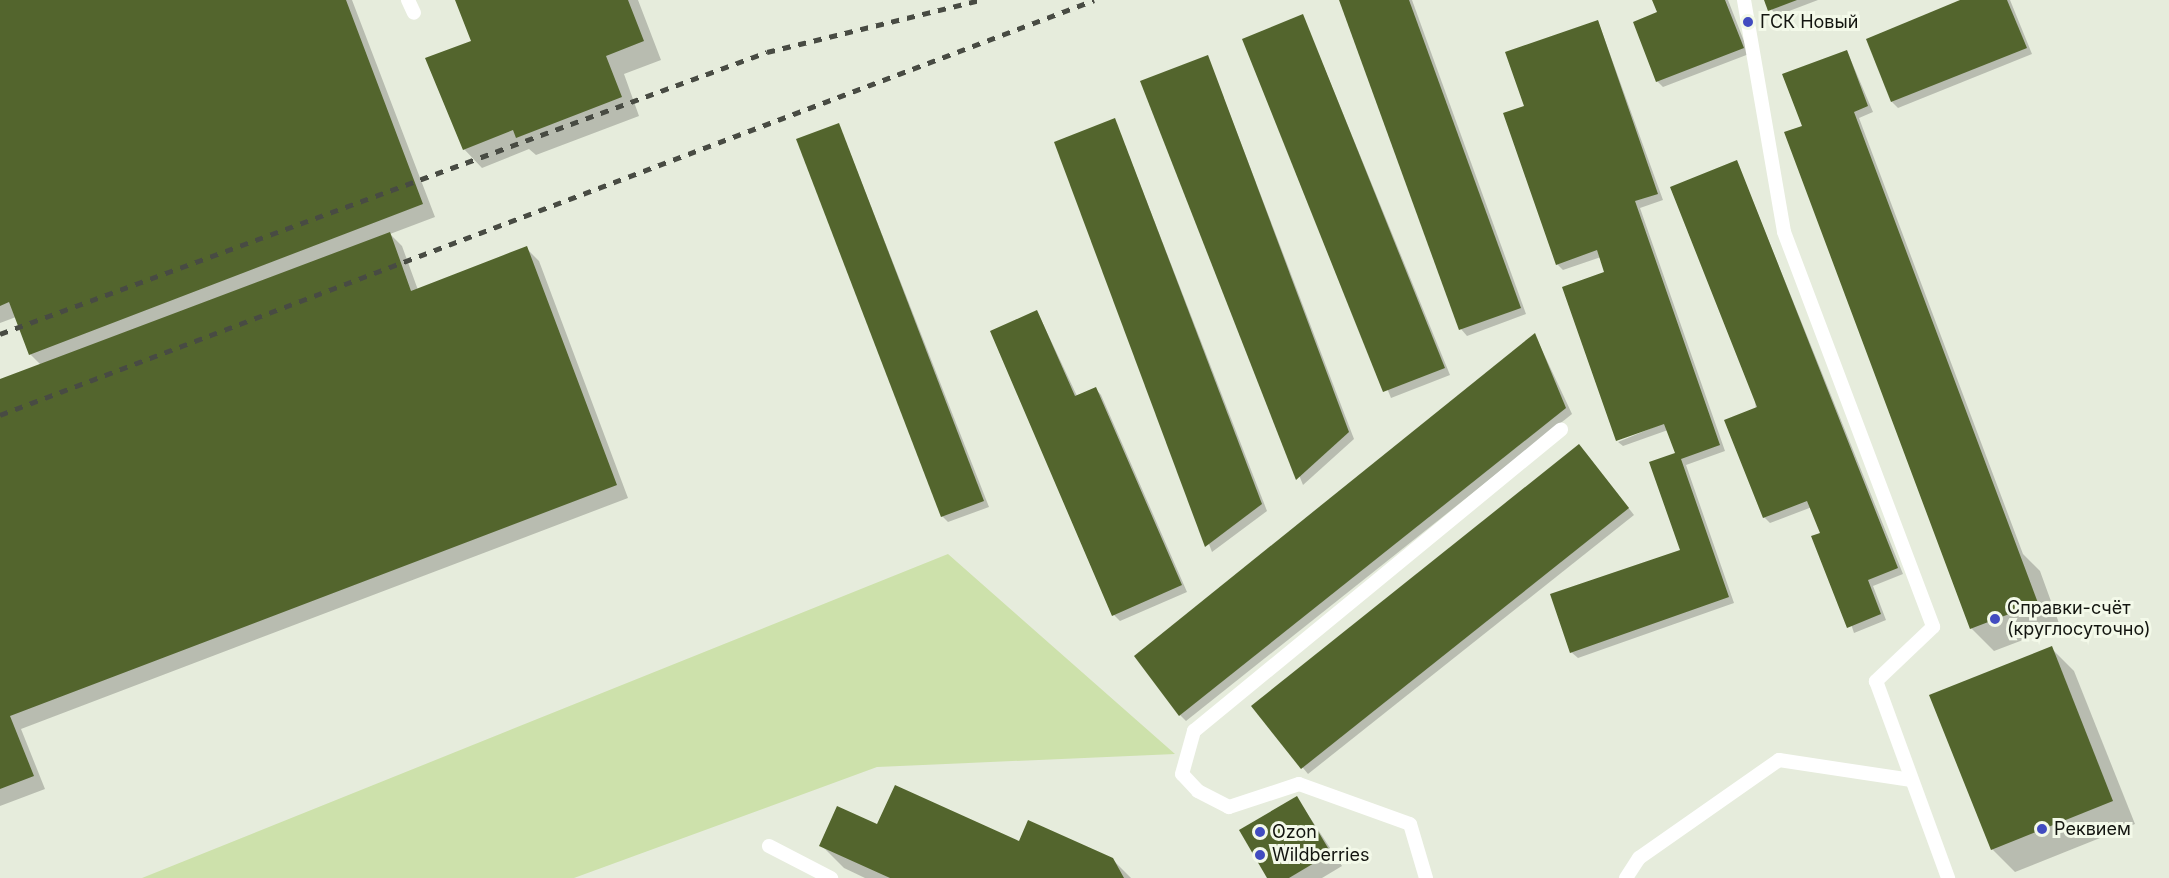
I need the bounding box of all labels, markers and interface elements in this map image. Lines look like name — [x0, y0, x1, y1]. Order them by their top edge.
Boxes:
place label: ГСК Новый — [1760, 11, 1858, 33]
marker: ГСК Новый — [1741, 15, 1755, 29]
place label: Справки-счёт (круглосуточно) — [2007, 598, 2151, 640]
marker: Справки-счёт (круглосуточно) — [1988, 612, 2002, 626]
place label: Реквием — [2054, 818, 2131, 840]
place label: Ozon — [1272, 821, 1317, 843]
marker: Реквием — [2035, 822, 2049, 836]
marker: Ozon — [1253, 825, 1267, 839]
place label: Wildberries — [1272, 844, 1369, 866]
marker: Wildberries — [1253, 848, 1267, 862]

